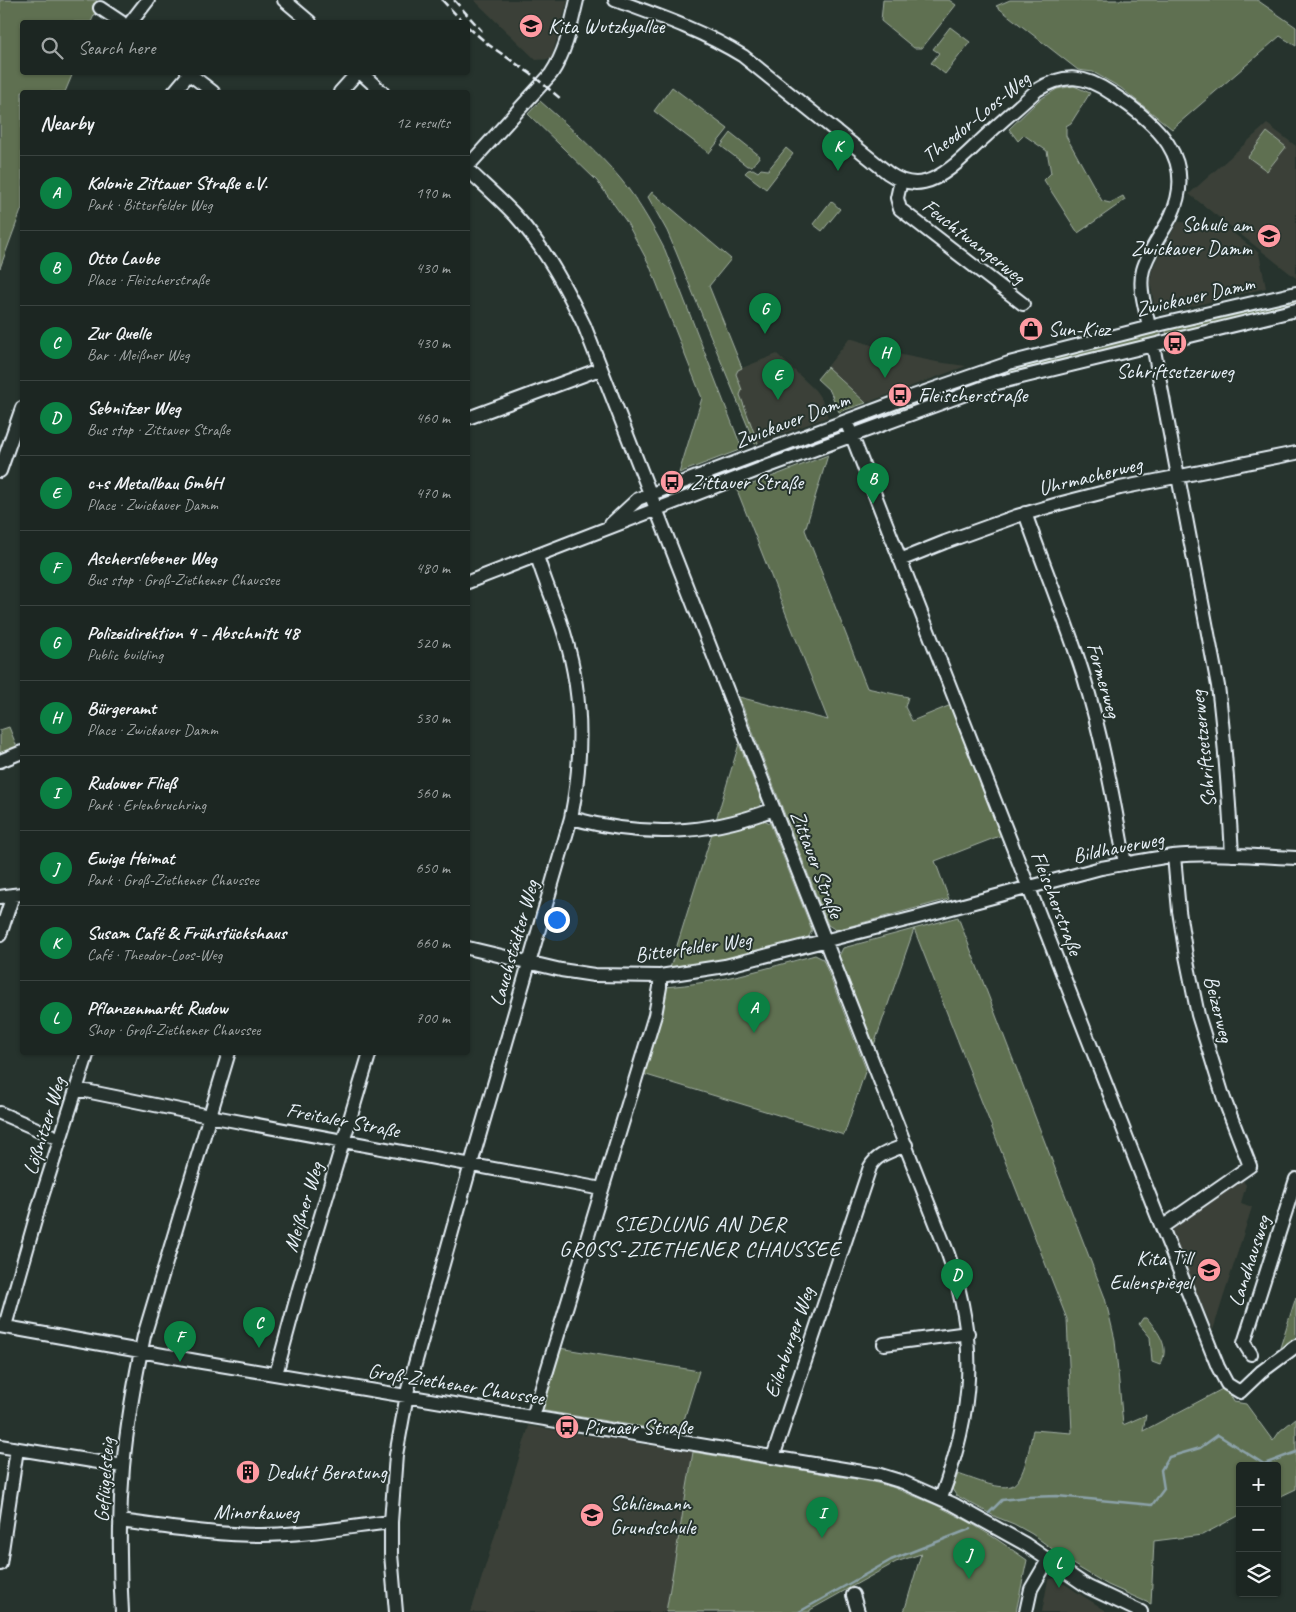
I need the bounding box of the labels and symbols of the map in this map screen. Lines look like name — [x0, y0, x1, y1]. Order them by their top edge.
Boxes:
school or university icon: Kita Wutzkyallee — [518, 13, 544, 39]
place label: Kita Wutzkyallee — [548, 13, 665, 39]
street label: Theodor-Loos-Weg — [917, 65, 1036, 168]
pin: K — [822, 130, 854, 171]
street label: Feuchtwangerweg — [917, 193, 1032, 290]
place label: Schule am Zwickauer Damm — [1131, 211, 1254, 261]
school or university icon: Schule am Zwickauer Damm — [1256, 223, 1282, 249]
street label: Zwickauer Damm — [1133, 269, 1258, 322]
pin: G — [749, 293, 781, 334]
shop icon: Sun-Kiez — [1018, 316, 1044, 342]
place label: Sun-Kiez — [1048, 316, 1112, 342]
bus stop icon: Schriftsetzerweg — [1162, 330, 1188, 356]
pin: H — [869, 337, 901, 378]
place label: Schriftsetzerweg — [1116, 358, 1235, 384]
pin: E — [762, 359, 794, 400]
bus stop icon: Fleischerstraße — [887, 382, 913, 408]
place label: Fleischerstraße — [918, 382, 1030, 408]
street label: Zwickauer Damm — [731, 386, 854, 454]
street label: Uhrmacherweg — [1036, 450, 1146, 501]
pin: B — [857, 463, 889, 504]
bus stop icon: Zittauer Straße — [659, 469, 685, 495]
place label: Zittauer Straße — [690, 469, 805, 495]
street label: Formerweg — [1081, 640, 1127, 722]
street label: Schriftsetzerweg — [1184, 688, 1222, 809]
street label: Zittauer Straße — [785, 806, 850, 924]
street label: Bildhauerweg — [1070, 825, 1167, 869]
street label: Fleischerstraße — [1025, 847, 1090, 961]
street label: Lauchstädter Weg — [484, 875, 545, 1009]
your location — [544, 907, 570, 933]
street label: Bitterfelder Weg — [633, 926, 754, 968]
street label: Beizerweg — [1198, 973, 1240, 1047]
pin: A — [738, 992, 770, 1033]
street label: Lößnitzer Weg — [17, 1073, 72, 1178]
street label: Freitaler Straße — [284, 1096, 404, 1144]
street label: Meißner Weg — [277, 1157, 329, 1255]
district label: SIEDLUNG AN DER GROSS-ZIETHENER CHAUSSEE — [559, 1210, 843, 1263]
street label: Landhausweg — [1222, 1211, 1276, 1310]
place label: Kita Till Eulenspiegel — [1109, 1245, 1195, 1295]
school or university icon: Kita Till Eulenspiegel — [1196, 1257, 1222, 1283]
pin: D — [941, 1259, 973, 1300]
street label: Eilenburger Weg — [758, 1282, 821, 1401]
pin: C — [243, 1307, 275, 1348]
pin: F — [164, 1321, 196, 1362]
street label: Groß-Ziethener Chaussee — [366, 1357, 547, 1411]
bus stop icon: Pirnaer Straße — [554, 1414, 580, 1440]
place label: Pirnaer Straße — [584, 1414, 694, 1440]
street label: Geflügelsteig — [88, 1435, 120, 1523]
building icon: Dedukt Beratung — [235, 1459, 261, 1485]
place label: Dedukt Beratung — [266, 1459, 388, 1485]
place label: Schliemann Grundschule — [610, 1490, 697, 1540]
pin: I — [806, 1497, 838, 1538]
street label: Minorkaweg — [213, 1499, 300, 1525]
school or university icon: Schliemann Grundschule — [579, 1502, 605, 1528]
pin: J — [953, 1538, 985, 1579]
pin: L — [1043, 1547, 1075, 1588]

